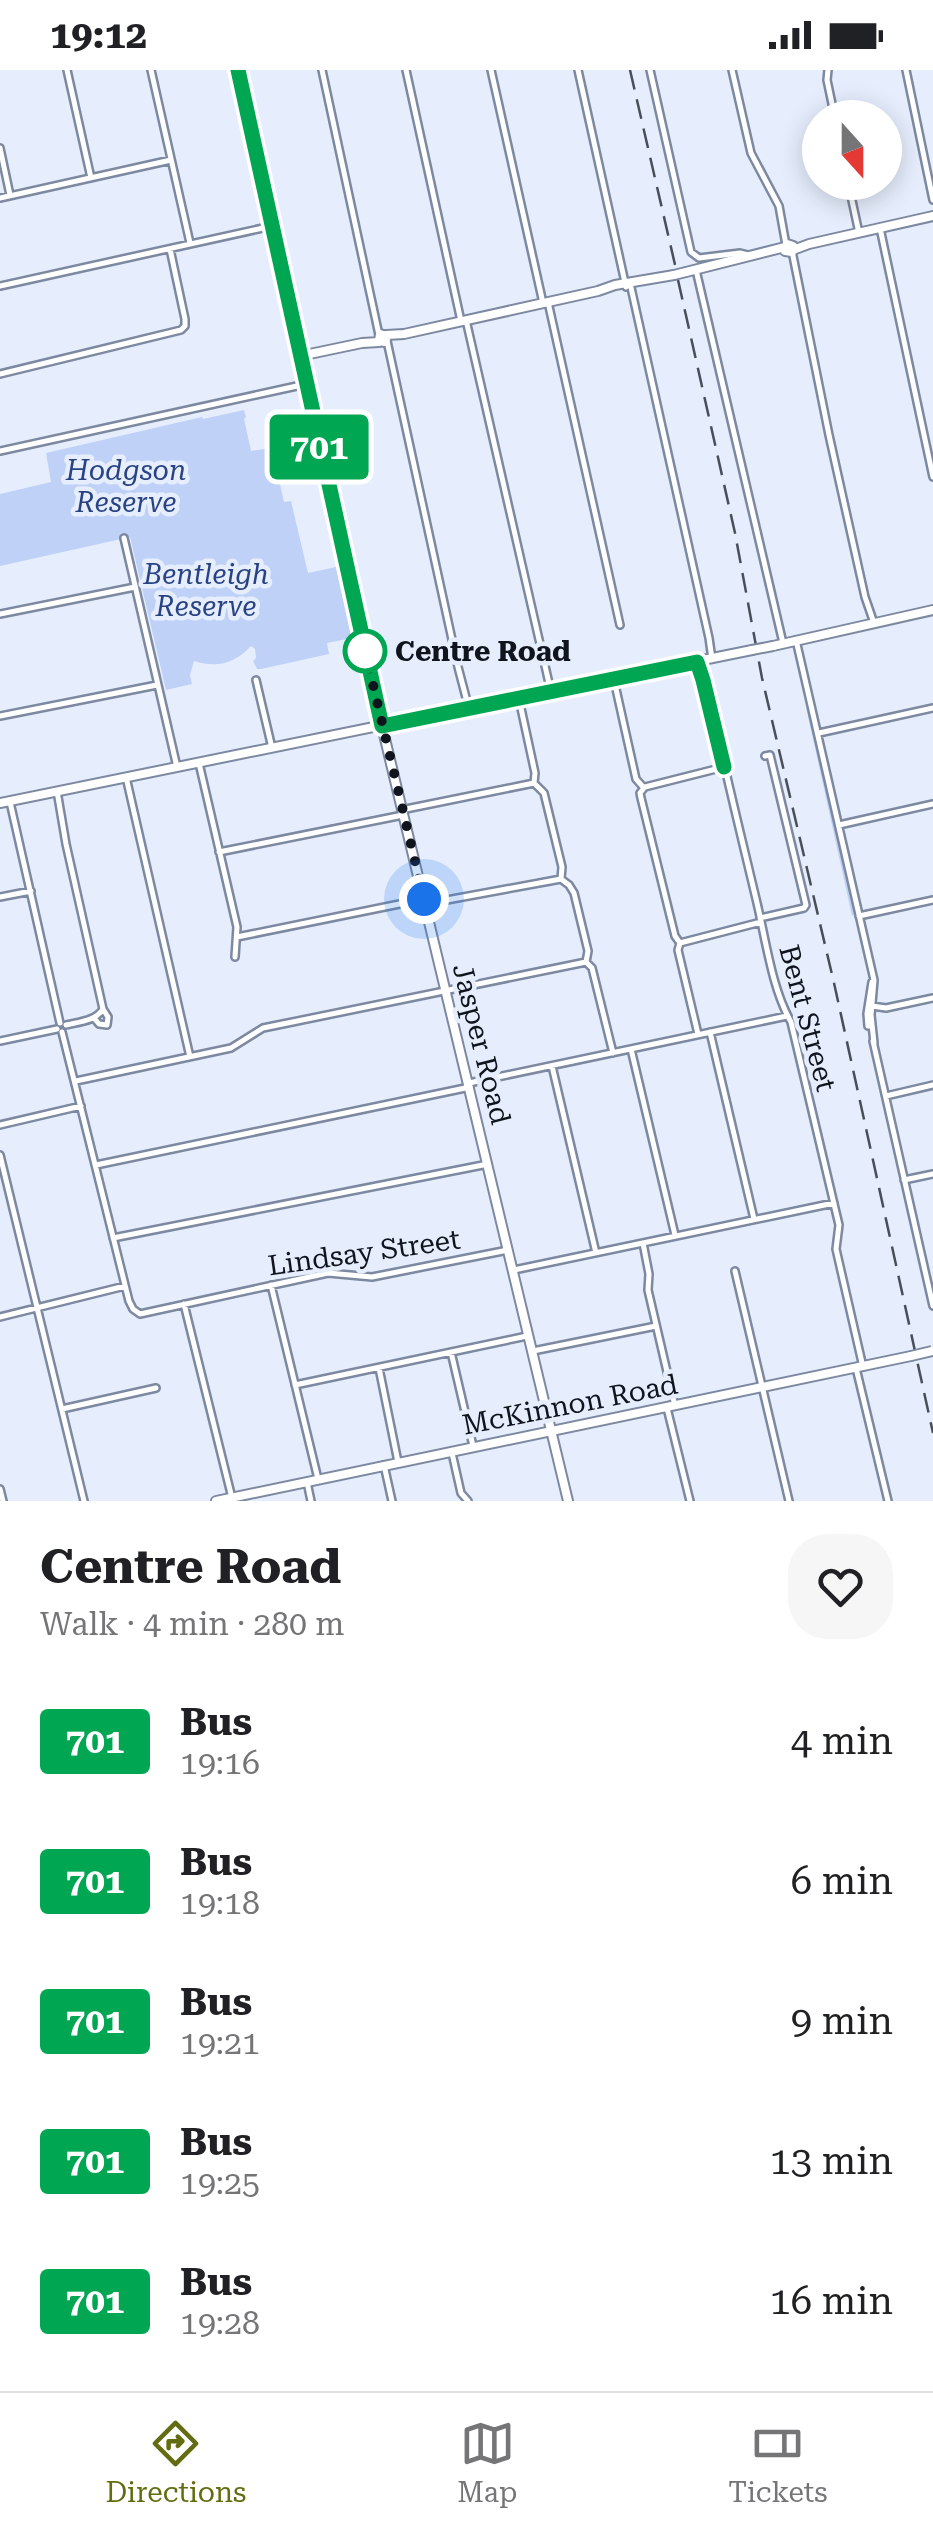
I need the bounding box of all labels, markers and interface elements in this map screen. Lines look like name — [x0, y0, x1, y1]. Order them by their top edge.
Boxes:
text: 19:12 — [50, 13, 147, 57]
north arrow — [802, 100, 902, 200]
map controls — [802, 100, 902, 200]
line badge: 701 — [262, 414, 376, 480]
text: 701 — [290, 427, 348, 468]
park label: Hodgson Reserve — [65, 454, 186, 519]
park label: Bentleigh Reserve — [142, 558, 269, 623]
marker: Centre Road — [344, 630, 386, 672]
place label: Centre Road — [395, 635, 571, 668]
your location — [399, 874, 449, 924]
street label: Bent Street — [772, 941, 843, 1095]
street label: Jasper Road — [446, 960, 517, 1128]
street label: Lindsay Street — [266, 1223, 462, 1282]
street label: McKinnon Road — [460, 1367, 681, 1442]
button: heart — [788, 1534, 893, 1639]
text: Centre Road — [40, 1539, 341, 1595]
text: Walk · 4 min · 280 m — [40, 1605, 344, 1643]
text: Bus — [180, 1700, 252, 1744]
text: 4 min — [791, 1719, 893, 1763]
text: 701 — [66, 1721, 124, 1762]
text: 19:16 — [180, 1744, 260, 1782]
text: Bus — [180, 1840, 252, 1884]
text: 6 min — [791, 1859, 893, 1903]
text: 701 — [66, 1861, 124, 1902]
text: 19:18 — [180, 1884, 260, 1922]
text: Bus — [180, 1980, 252, 2024]
text: 9 min — [791, 1999, 893, 2043]
text: 701 — [66, 2001, 124, 2042]
text: 19:21 — [180, 2024, 260, 2062]
text: Bus — [180, 2120, 252, 2164]
text: 13 min — [770, 2139, 893, 2183]
text: 701 — [66, 2141, 124, 2182]
text: 19:25 — [180, 2164, 260, 2202]
text: Bus — [180, 2260, 252, 2304]
text: 16 min — [770, 2279, 893, 2323]
text: 701 — [66, 2281, 124, 2322]
text: 19:28 — [180, 2304, 260, 2342]
tab: Directions — [105, 2416, 246, 2509]
tab: Map — [457, 2416, 517, 2509]
tab: Tickets — [728, 2416, 828, 2509]

